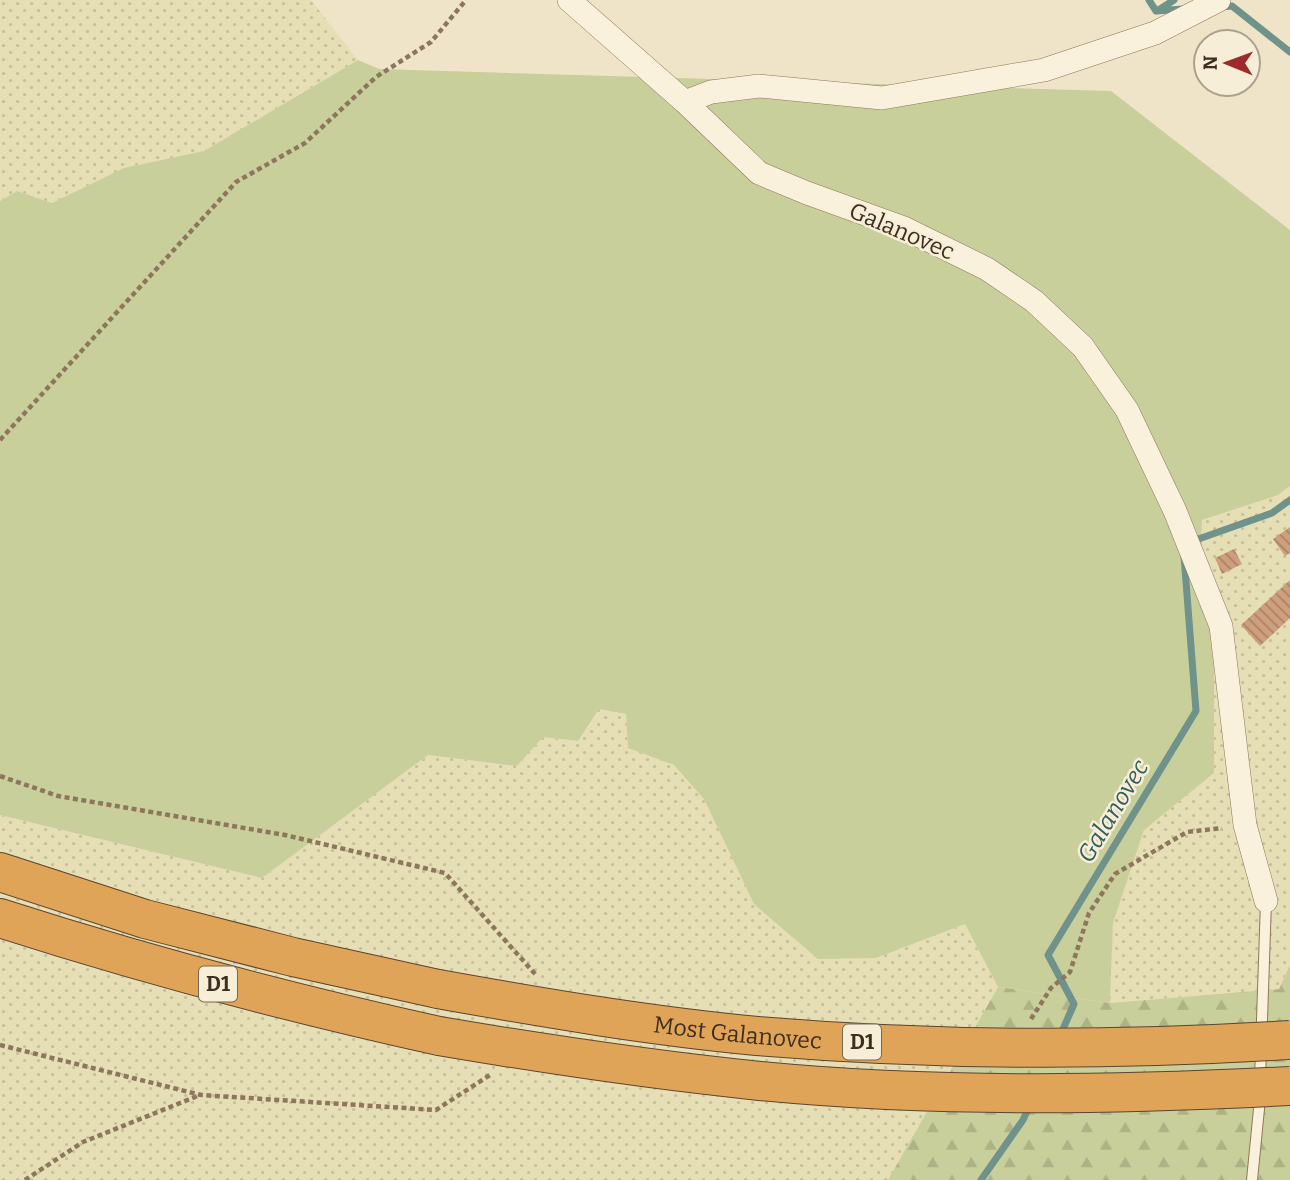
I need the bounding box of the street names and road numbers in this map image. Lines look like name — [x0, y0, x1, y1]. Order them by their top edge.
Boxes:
street label: Galanovec — [845, 196, 959, 266]
road number: D1 — [199, 967, 237, 1002]
street label: Most Galanovec — [652, 1010, 823, 1055]
road number: D1 — [843, 1024, 881, 1060]

